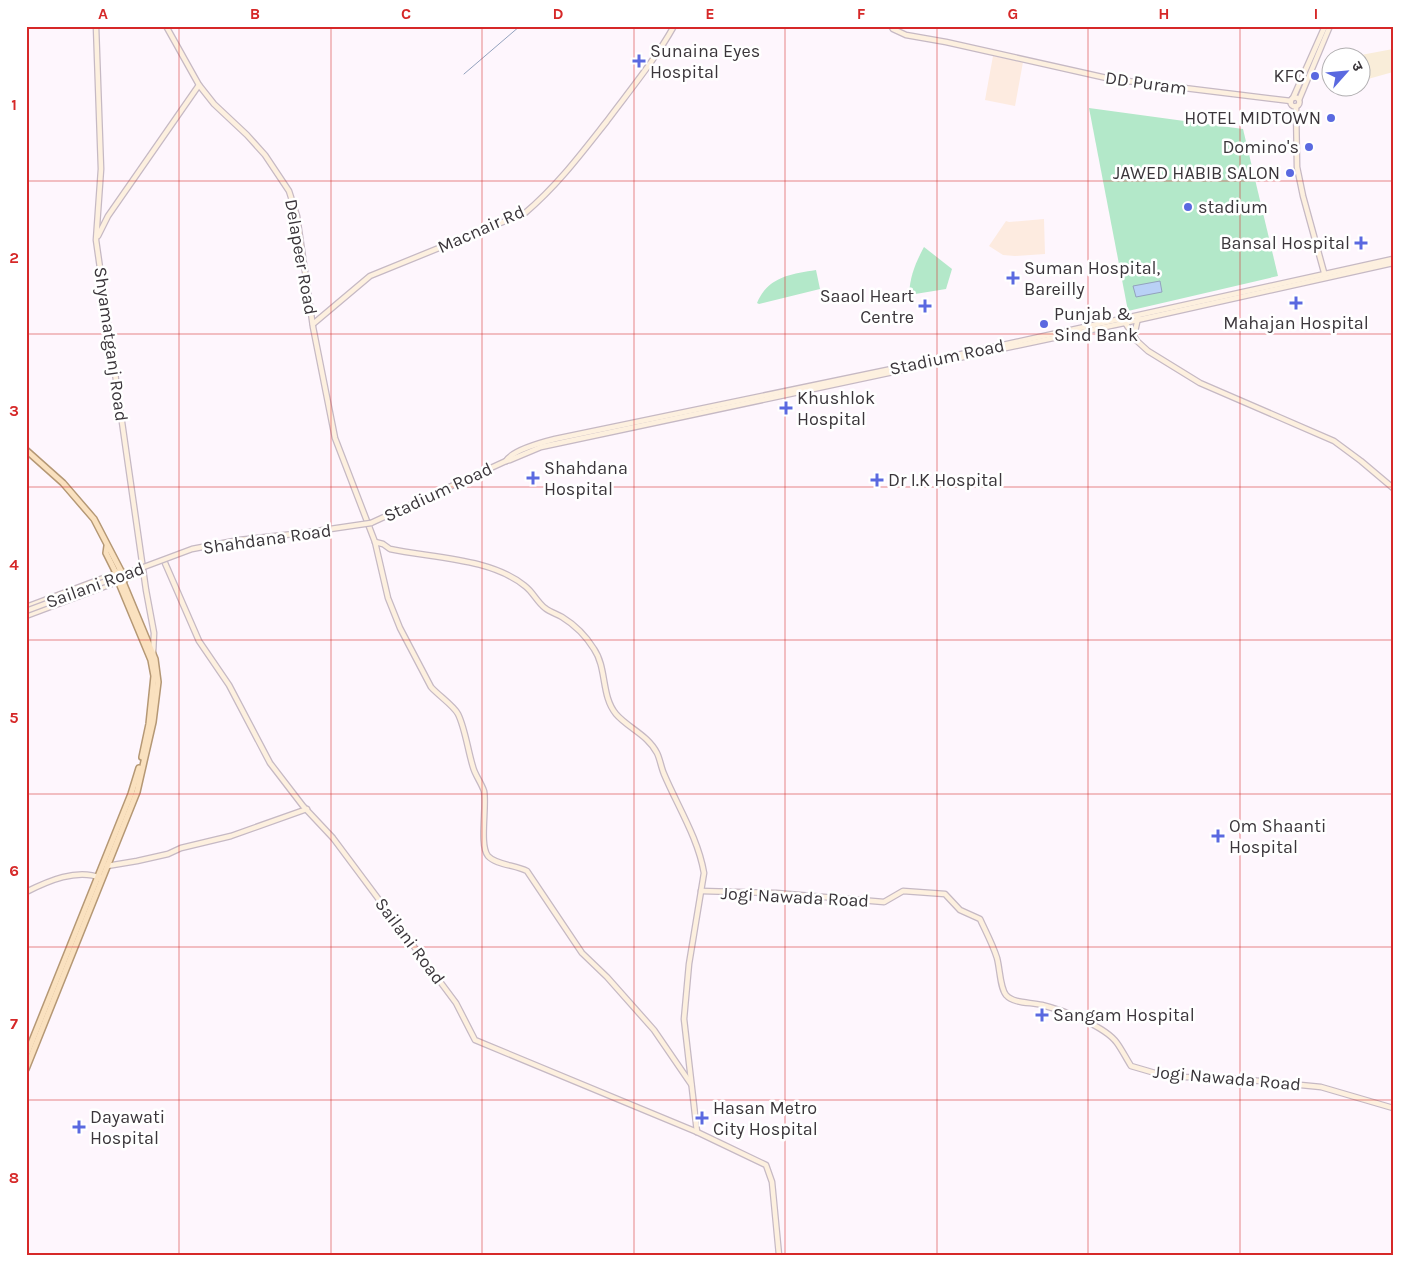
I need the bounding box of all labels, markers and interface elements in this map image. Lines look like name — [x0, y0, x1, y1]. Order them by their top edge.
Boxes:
text: A — [98, 4, 108, 23]
text: B — [250, 4, 260, 23]
text: C — [401, 4, 411, 23]
text: D — [553, 4, 564, 23]
text: E — [705, 4, 715, 23]
text: F — [857, 4, 866, 23]
text: G — [1008, 4, 1018, 23]
text: H — [1158, 4, 1170, 23]
text: I — [1314, 4, 1318, 23]
place label: Sunaina Eyes Hospital — [650, 40, 760, 83]
north arrow — [1322, 48, 1372, 98]
marker: Sunaina Eyes Hospital — [632, 54, 646, 68]
text: उ — [1348, 59, 1367, 75]
place label: KFC — [1274, 65, 1305, 87]
street label: DD Puram — [1104, 66, 1188, 100]
marker: KFC — [1309, 70, 1321, 82]
text: 1 — [11, 95, 17, 114]
place label: HOTEL MIDTOWN — [1184, 107, 1321, 129]
marker: HOTEL MIDTOWN — [1325, 112, 1337, 124]
place label: Domino's — [1222, 136, 1299, 158]
marker: Domino's — [1303, 141, 1315, 153]
place label: JAWED HABIB SALON — [1113, 162, 1280, 184]
marker: JAWED HABIB SALON — [1284, 167, 1296, 179]
place label: stadium — [1198, 196, 1268, 218]
street label: Delapeer Road — [280, 197, 322, 317]
street label: Macnair Rd — [434, 200, 528, 258]
marker: stadium — [1182, 201, 1194, 213]
place label: Bansal Hospital — [1220, 232, 1350, 254]
marker: Bansal Hospital — [1354, 236, 1368, 250]
text: 2 — [9, 248, 19, 267]
place label: Suman Hospital, Bareilly — [1024, 257, 1161, 300]
street label: Shyamatganj Road — [89, 265, 133, 423]
marker: Suman Hospital, Bareilly — [1006, 271, 1020, 285]
place label: Saaol Heart Centre — [820, 285, 914, 328]
marker: Mahajan Hospital — [1289, 296, 1303, 310]
marker: Saaol Heart Centre — [918, 299, 932, 313]
place label: Punjab & Sind Bank — [1054, 303, 1138, 346]
place label: Mahajan Hospital — [1223, 312, 1369, 334]
marker: Punjab & Sind Bank — [1038, 318, 1050, 330]
street label: Stadium Road — [887, 334, 1007, 380]
place label: Khushlok Hospital — [797, 387, 875, 430]
text: 3 — [9, 401, 19, 420]
marker: Khushlok Hospital — [779, 401, 793, 415]
street label: Stadium Road — [380, 457, 496, 527]
place label: Shahdana Hospital — [544, 457, 628, 500]
place label: Dr I.K Hospital — [888, 469, 1003, 491]
marker: Shahdana Hospital — [526, 471, 540, 485]
marker: Dr I.K Hospital — [870, 473, 884, 487]
street label: Shahdana Road — [201, 519, 333, 559]
text: 4 — [9, 555, 19, 574]
street label: Sailani Road — [43, 557, 147, 613]
text: 5 — [9, 708, 19, 727]
place label: Om Shaanti Hospital — [1229, 815, 1326, 858]
marker: Om Shaanti Hospital — [1211, 829, 1225, 843]
text: 6 — [9, 861, 19, 880]
street label: Jogi Nawada Road — [720, 882, 870, 912]
street label: Sailani Road — [370, 893, 450, 989]
place label: Sangam Hospital — [1053, 1004, 1195, 1026]
marker: Sangam Hospital — [1035, 1008, 1049, 1022]
text: 7 — [10, 1014, 18, 1033]
street label: Jogi Nawada Road — [1152, 1061, 1302, 1095]
place label: Hasan Metro City Hospital — [713, 1097, 818, 1140]
place label: Dayawati Hospital — [90, 1106, 165, 1149]
marker: Hasan Metro City Hospital — [695, 1111, 709, 1125]
marker: Dayawati Hospital — [72, 1120, 86, 1134]
text: 8 — [9, 1168, 19, 1187]

